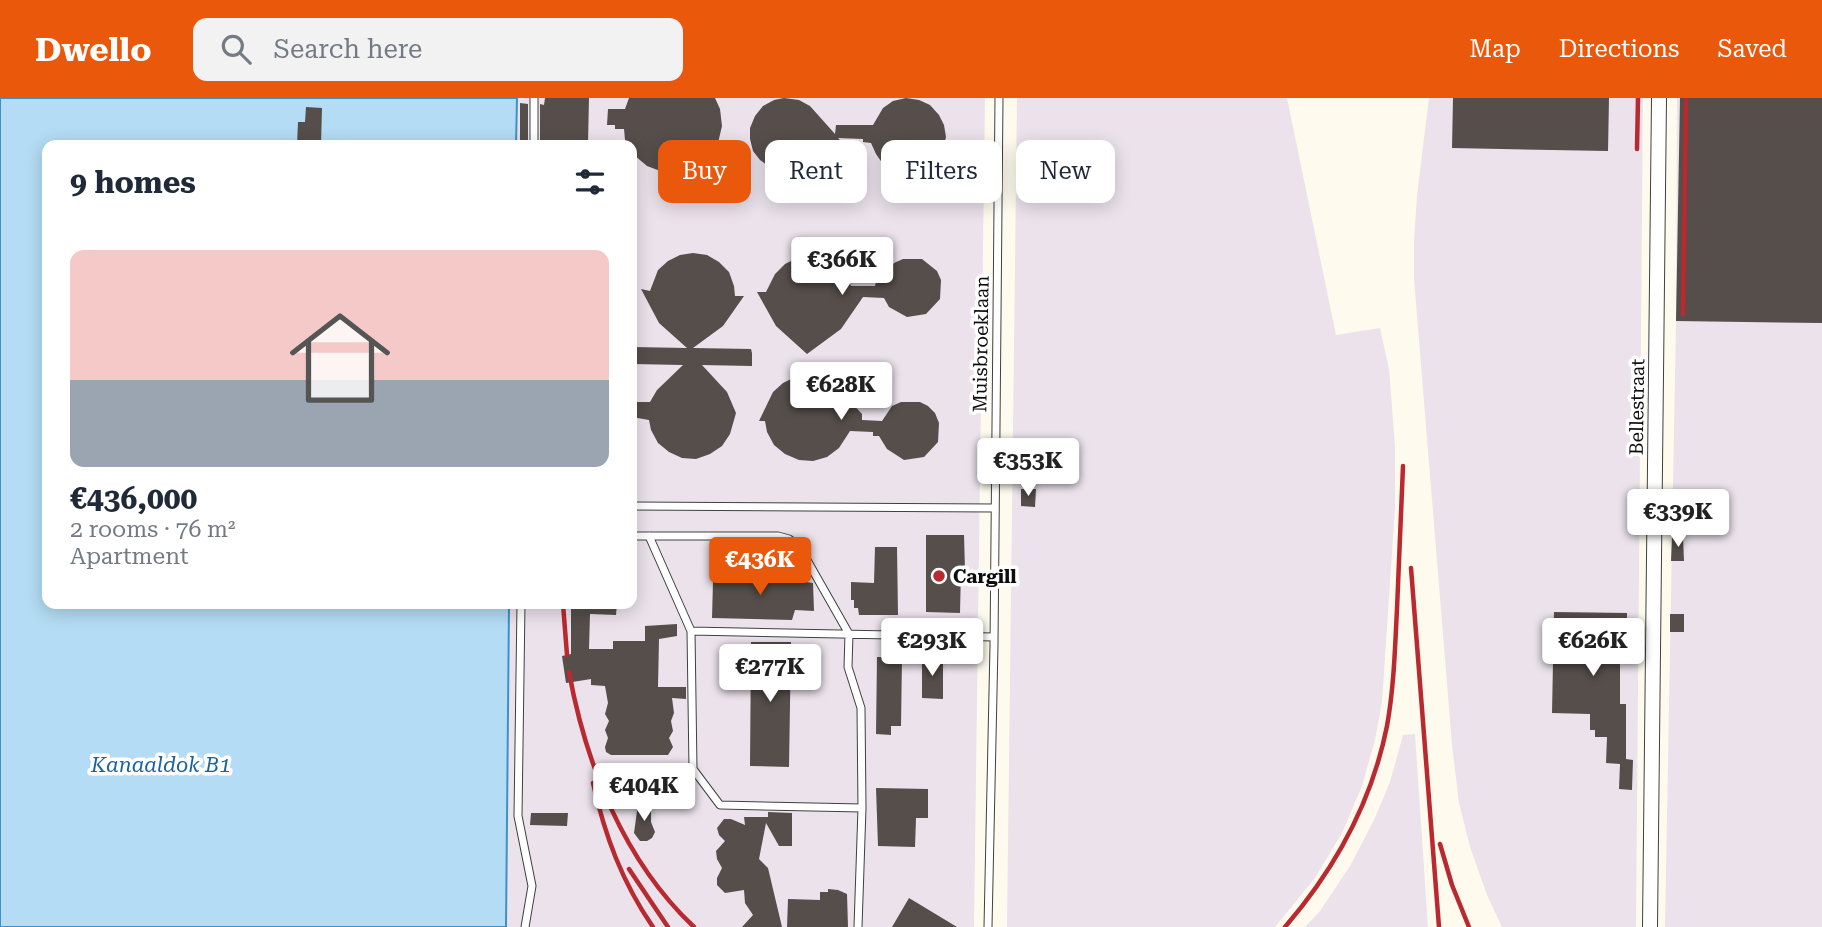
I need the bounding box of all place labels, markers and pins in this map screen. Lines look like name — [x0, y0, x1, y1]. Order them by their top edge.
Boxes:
pin: €366K — [793, 238, 891, 297]
pin: €628K — [792, 362, 890, 422]
pin: €353K — [979, 438, 1077, 498]
pin: €339K — [1629, 490, 1727, 549]
pin: €436K — [711, 538, 809, 597]
place label: Cargill — [953, 565, 1016, 588]
marker: Cargill — [931, 568, 947, 584]
pin: €293K — [883, 618, 981, 678]
pin: €626K — [1544, 618, 1642, 678]
pin: €277K — [721, 644, 819, 704]
pin: €404K — [595, 764, 693, 823]

